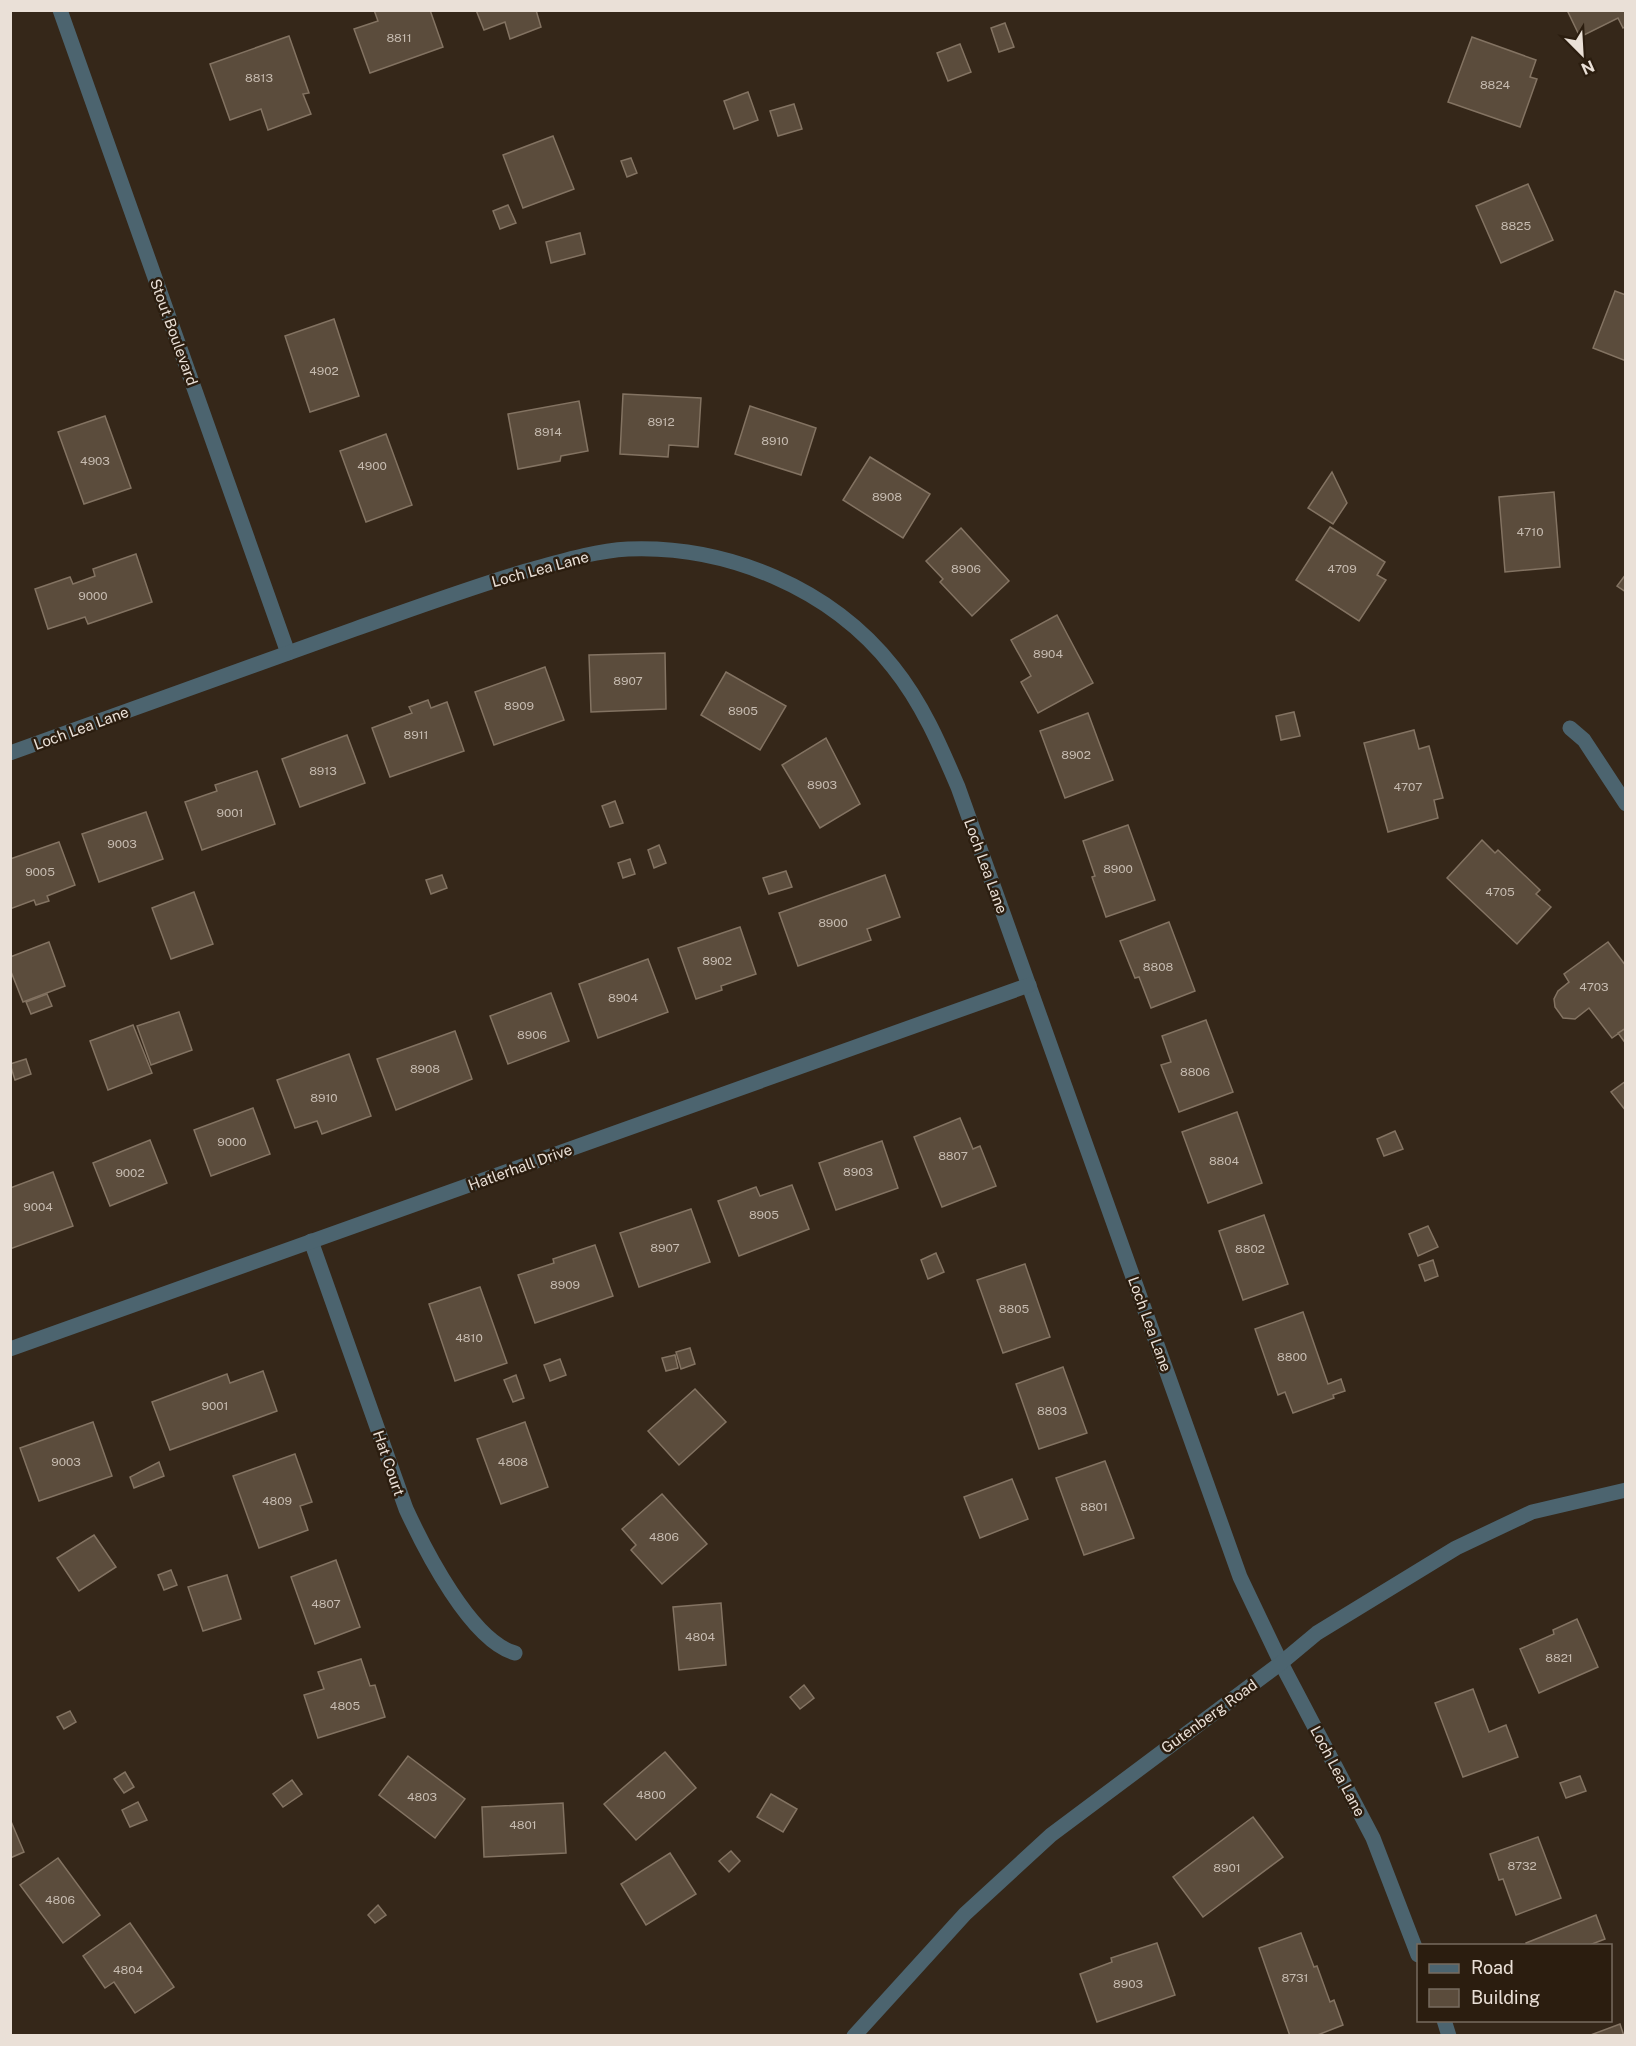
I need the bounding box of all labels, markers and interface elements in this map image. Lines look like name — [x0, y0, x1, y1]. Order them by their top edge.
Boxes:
north arrow — [1552, 24, 1612, 84]
house number: 8811 — [386, 31, 412, 45]
text: N — [1578, 56, 1597, 78]
house number: 8813 — [245, 71, 273, 85]
house number: 8824 — [1480, 78, 1511, 92]
house number: 8825 — [1501, 219, 1531, 233]
street label: Stout Boulevard — [147, 276, 201, 388]
house number: 4902 — [309, 364, 339, 378]
house number: 8912 — [647, 415, 675, 429]
house number: 8914 — [534, 425, 562, 439]
house number: 8910 — [761, 434, 789, 448]
house number: 4903 — [80, 454, 110, 468]
house number: 4900 — [357, 459, 387, 473]
house number: 8908 — [872, 490, 902, 504]
house number: 4710 — [1516, 525, 1544, 539]
street label: Loch Lea Lane — [490, 548, 590, 590]
house number: 8906 — [951, 562, 981, 576]
house number: 4709 — [1327, 562, 1357, 576]
house number: 9000 — [78, 589, 108, 603]
house number: 8904 — [1033, 647, 1063, 661]
house number: 8907 — [613, 674, 643, 688]
house number: 8909 — [504, 699, 534, 713]
street label: Loch Lea Lane — [31, 703, 131, 753]
house number: 8905 — [728, 704, 758, 718]
house number: 8911 — [404, 728, 428, 742]
house number: 8902 — [1061, 748, 1091, 762]
house number: 8913 — [309, 764, 337, 778]
house number: 8903 — [807, 778, 837, 792]
house number: 4707 — [1394, 780, 1422, 794]
house number: 9001 — [217, 806, 243, 820]
street label: Loch Lea Lane — [961, 816, 1011, 916]
house number: 9003 — [107, 837, 137, 851]
house number: 8900 — [1103, 862, 1133, 876]
house number: 9005 — [25, 865, 55, 879]
house number: 4705 — [1485, 885, 1515, 899]
house number: 8900 — [818, 916, 848, 930]
house number: 8902 — [702, 954, 732, 968]
house number: 8808 — [1143, 960, 1173, 974]
house number: 4703 — [1579, 980, 1609, 994]
house number: 8904 — [608, 991, 638, 1005]
house number: 8906 — [517, 1028, 547, 1042]
house number: 8908 — [410, 1062, 440, 1076]
house number: 8806 — [1180, 1065, 1210, 1079]
house number: 8910 — [310, 1091, 338, 1105]
house number: 9000 — [217, 1135, 247, 1149]
street label: Hatlerhall Drive — [466, 1140, 574, 1194]
house number: 8807 — [938, 1149, 968, 1163]
house number: 8804 — [1209, 1154, 1240, 1168]
house number: 8903 — [843, 1165, 873, 1179]
house number: 9002 — [115, 1166, 145, 1180]
house number: 9004 — [23, 1200, 53, 1214]
house number: 8905 — [749, 1208, 779, 1222]
house number: 8907 — [650, 1241, 680, 1255]
house number: 8802 — [1235, 1242, 1265, 1256]
street label: Loch Lea Lane — [1125, 1274, 1175, 1374]
house number: 8909 — [550, 1278, 580, 1292]
house number: 8805 — [999, 1302, 1030, 1316]
house number: 4810 — [455, 1331, 483, 1345]
house number: 8800 — [1277, 1350, 1307, 1364]
house number: 9001 — [202, 1399, 228, 1413]
house number: 8803 — [1037, 1404, 1067, 1418]
street label: Hat Court — [370, 1428, 408, 1498]
house number: 9003 — [51, 1455, 81, 1469]
house number: 4808 — [498, 1455, 528, 1469]
house number: 4809 — [262, 1494, 292, 1508]
house number: 8801 — [1080, 1500, 1108, 1514]
house number: 4806 — [649, 1530, 679, 1544]
house number: 4807 — [311, 1597, 341, 1611]
house number: 4804 — [685, 1630, 716, 1644]
house number: 8821 — [1545, 1651, 1573, 1665]
street label: Gutenberg Road — [1158, 1676, 1260, 1756]
house number: 4805 — [330, 1699, 360, 1713]
street label: Loch Lea Lane — [1307, 1723, 1369, 1819]
house number: 4800 — [636, 1788, 666, 1802]
house number: 4803 — [407, 1790, 437, 1804]
house number: 4801 — [509, 1818, 537, 1832]
house number: 8732 — [1507, 1859, 1537, 1873]
house number: 8901 — [1213, 1861, 1241, 1875]
house number: 4806 — [45, 1893, 75, 1907]
legend — [1417, 1944, 1612, 2022]
text: Road — [1471, 1957, 1514, 1978]
house number: 4804 — [113, 1963, 144, 1977]
house number: 8731 — [1282, 1971, 1308, 1985]
house number: 8903 — [1113, 1977, 1143, 1991]
text: Building — [1471, 1987, 1540, 2008]

